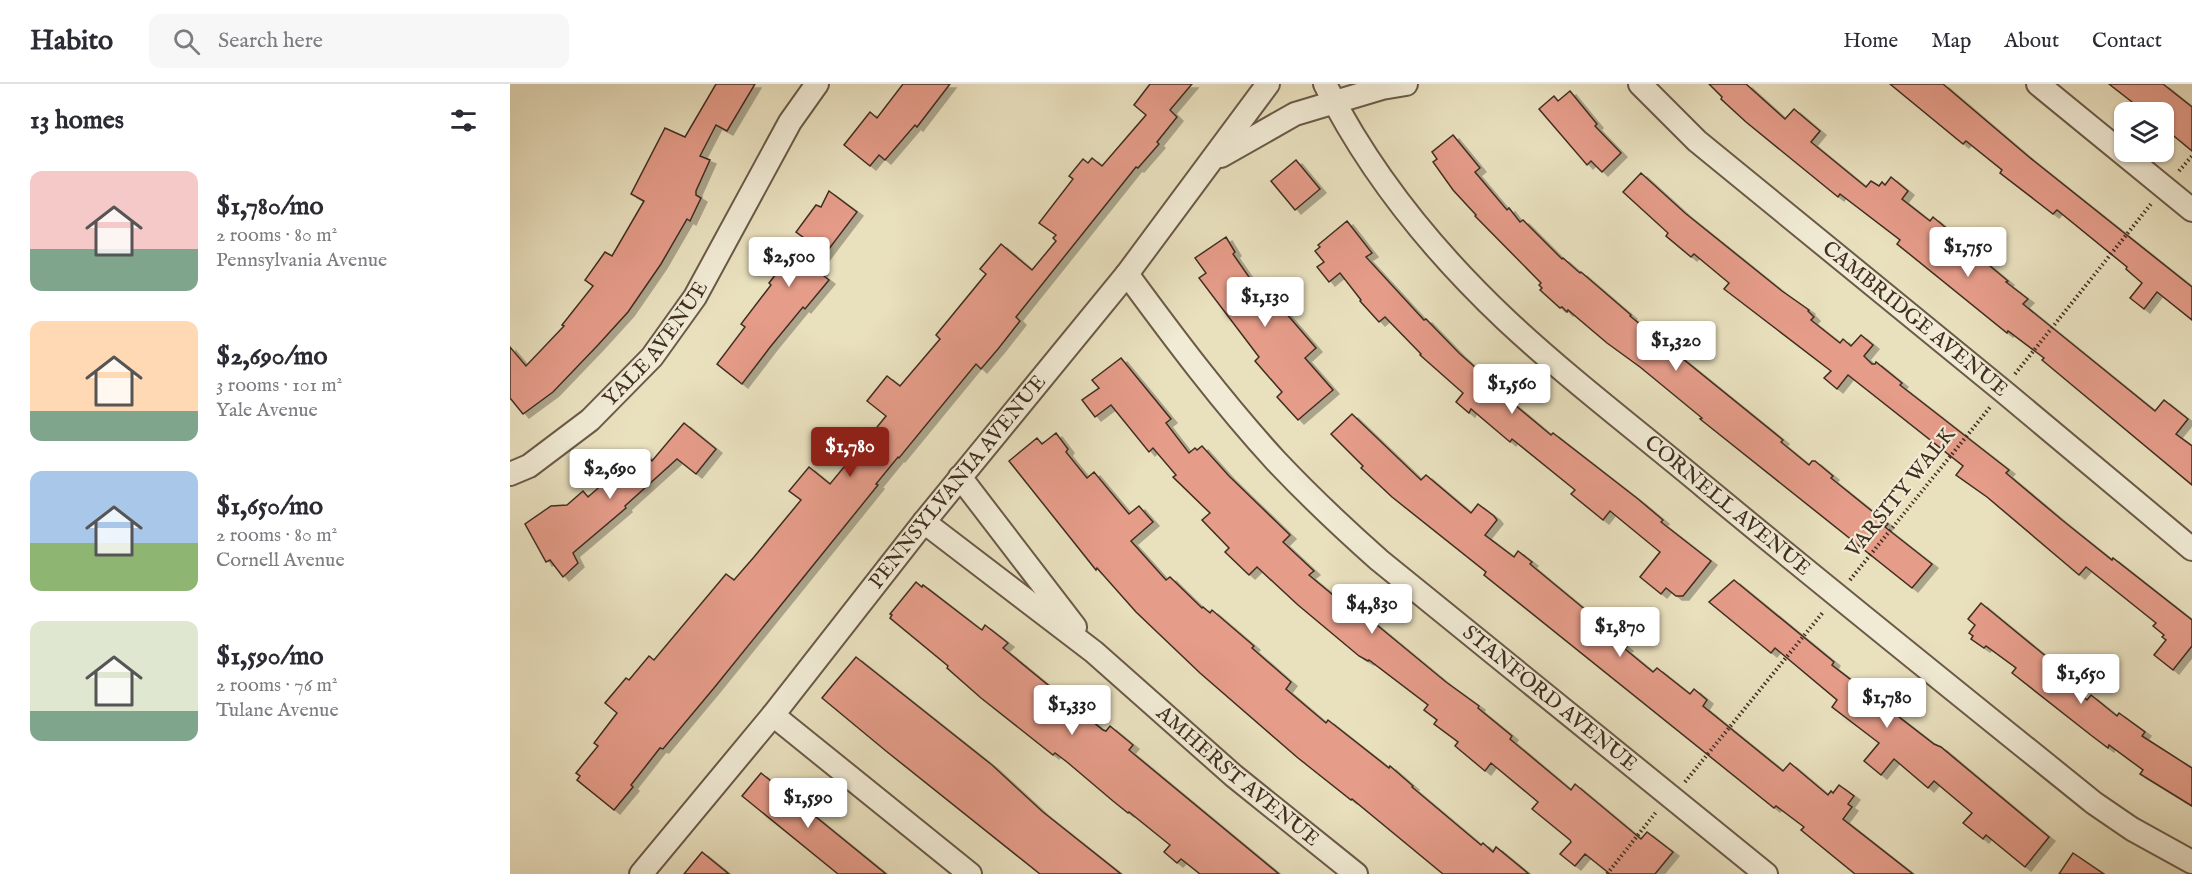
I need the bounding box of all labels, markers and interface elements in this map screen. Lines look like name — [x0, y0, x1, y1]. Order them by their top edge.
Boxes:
search box — [149, 14, 569, 68]
text: Habito — [30, 24, 113, 59]
icon: search — [170, 25, 203, 58]
text: Search here — [218, 27, 323, 55]
text: Home — [1843, 28, 1898, 55]
text: Map — [1931, 28, 1971, 55]
text: About — [2004, 28, 2059, 55]
text: Contact — [2092, 28, 2162, 55]
map controls — [2114, 102, 2174, 162]
button: layers — [2114, 102, 2174, 162]
text: 13 homes — [30, 104, 124, 137]
icon: filters — [447, 104, 480, 137]
text: $1,780/mo — [216, 190, 324, 223]
icon: home — [78, 195, 150, 267]
text: 2 rooms · 80 m² — [216, 223, 337, 248]
pin: $1,750 — [1919, 227, 2017, 278]
text: $1,750 — [1943, 234, 1993, 259]
street label: CAMBRIDGE AVENUE — [1816, 235, 2013, 403]
pin: $2,500 — [740, 237, 838, 288]
text: $2,500 — [763, 244, 815, 269]
text: Pennsylvania Avenue — [216, 248, 387, 273]
street label: YALE AVENUE — [597, 277, 714, 412]
pin: $1,130 — [1216, 277, 1314, 328]
text: $1,130 — [1241, 284, 1289, 309]
pin: $1,320 — [1627, 321, 1725, 372]
text: $1,320 — [1651, 328, 1701, 353]
text: $2,690/mo — [216, 340, 327, 373]
icon: home — [78, 345, 150, 417]
pin: $1,560 — [1463, 364, 1561, 415]
street label: PENNSYLVANIA AVENUE — [863, 369, 1052, 595]
text: $1,560 — [1487, 371, 1537, 396]
text: 3 rooms · 101 m² — [216, 373, 342, 398]
text: Yale Avenue — [216, 398, 318, 423]
street label: VARSITY WALK — [1840, 422, 1962, 564]
pin: $1,780 — [801, 427, 899, 478]
street label: CORNELL AVENUE — [1639, 429, 1816, 582]
text: $1,780 — [825, 434, 875, 459]
pin: $2,690 — [561, 449, 659, 500]
text: $2,690 — [584, 456, 636, 481]
text: $1,650/mo — [216, 490, 323, 523]
icon: home — [78, 495, 150, 567]
text: 2 rooms · 80 m² — [216, 523, 337, 548]
text: Cornell Avenue — [216, 548, 345, 573]
pin: $4,830 — [1323, 584, 1421, 635]
text: $4,830 — [1346, 591, 1398, 616]
pin: $1,870 — [1571, 607, 1669, 658]
text: $1,870 — [1595, 614, 1645, 639]
street label: STANFORD AVENUE — [1457, 619, 1643, 778]
text: $1,590/mo — [216, 640, 323, 673]
icon: home — [78, 645, 150, 717]
pin: $1,650 — [2032, 654, 2130, 705]
text: $1,650 — [2056, 661, 2106, 686]
text: 2 rooms · 76 m² — [216, 673, 337, 698]
pin: $1,780 — [1838, 678, 1936, 729]
pin: $1,330 — [1023, 685, 1121, 736]
text: $1,780 — [1862, 685, 1912, 710]
text: $1,330 — [1048, 692, 1096, 717]
text: Tulane Avenue — [216, 698, 339, 723]
street label: AMHERST AVENUE — [1150, 699, 1325, 853]
pin: $1,590 — [759, 778, 857, 829]
text: $1,590 — [783, 785, 833, 810]

